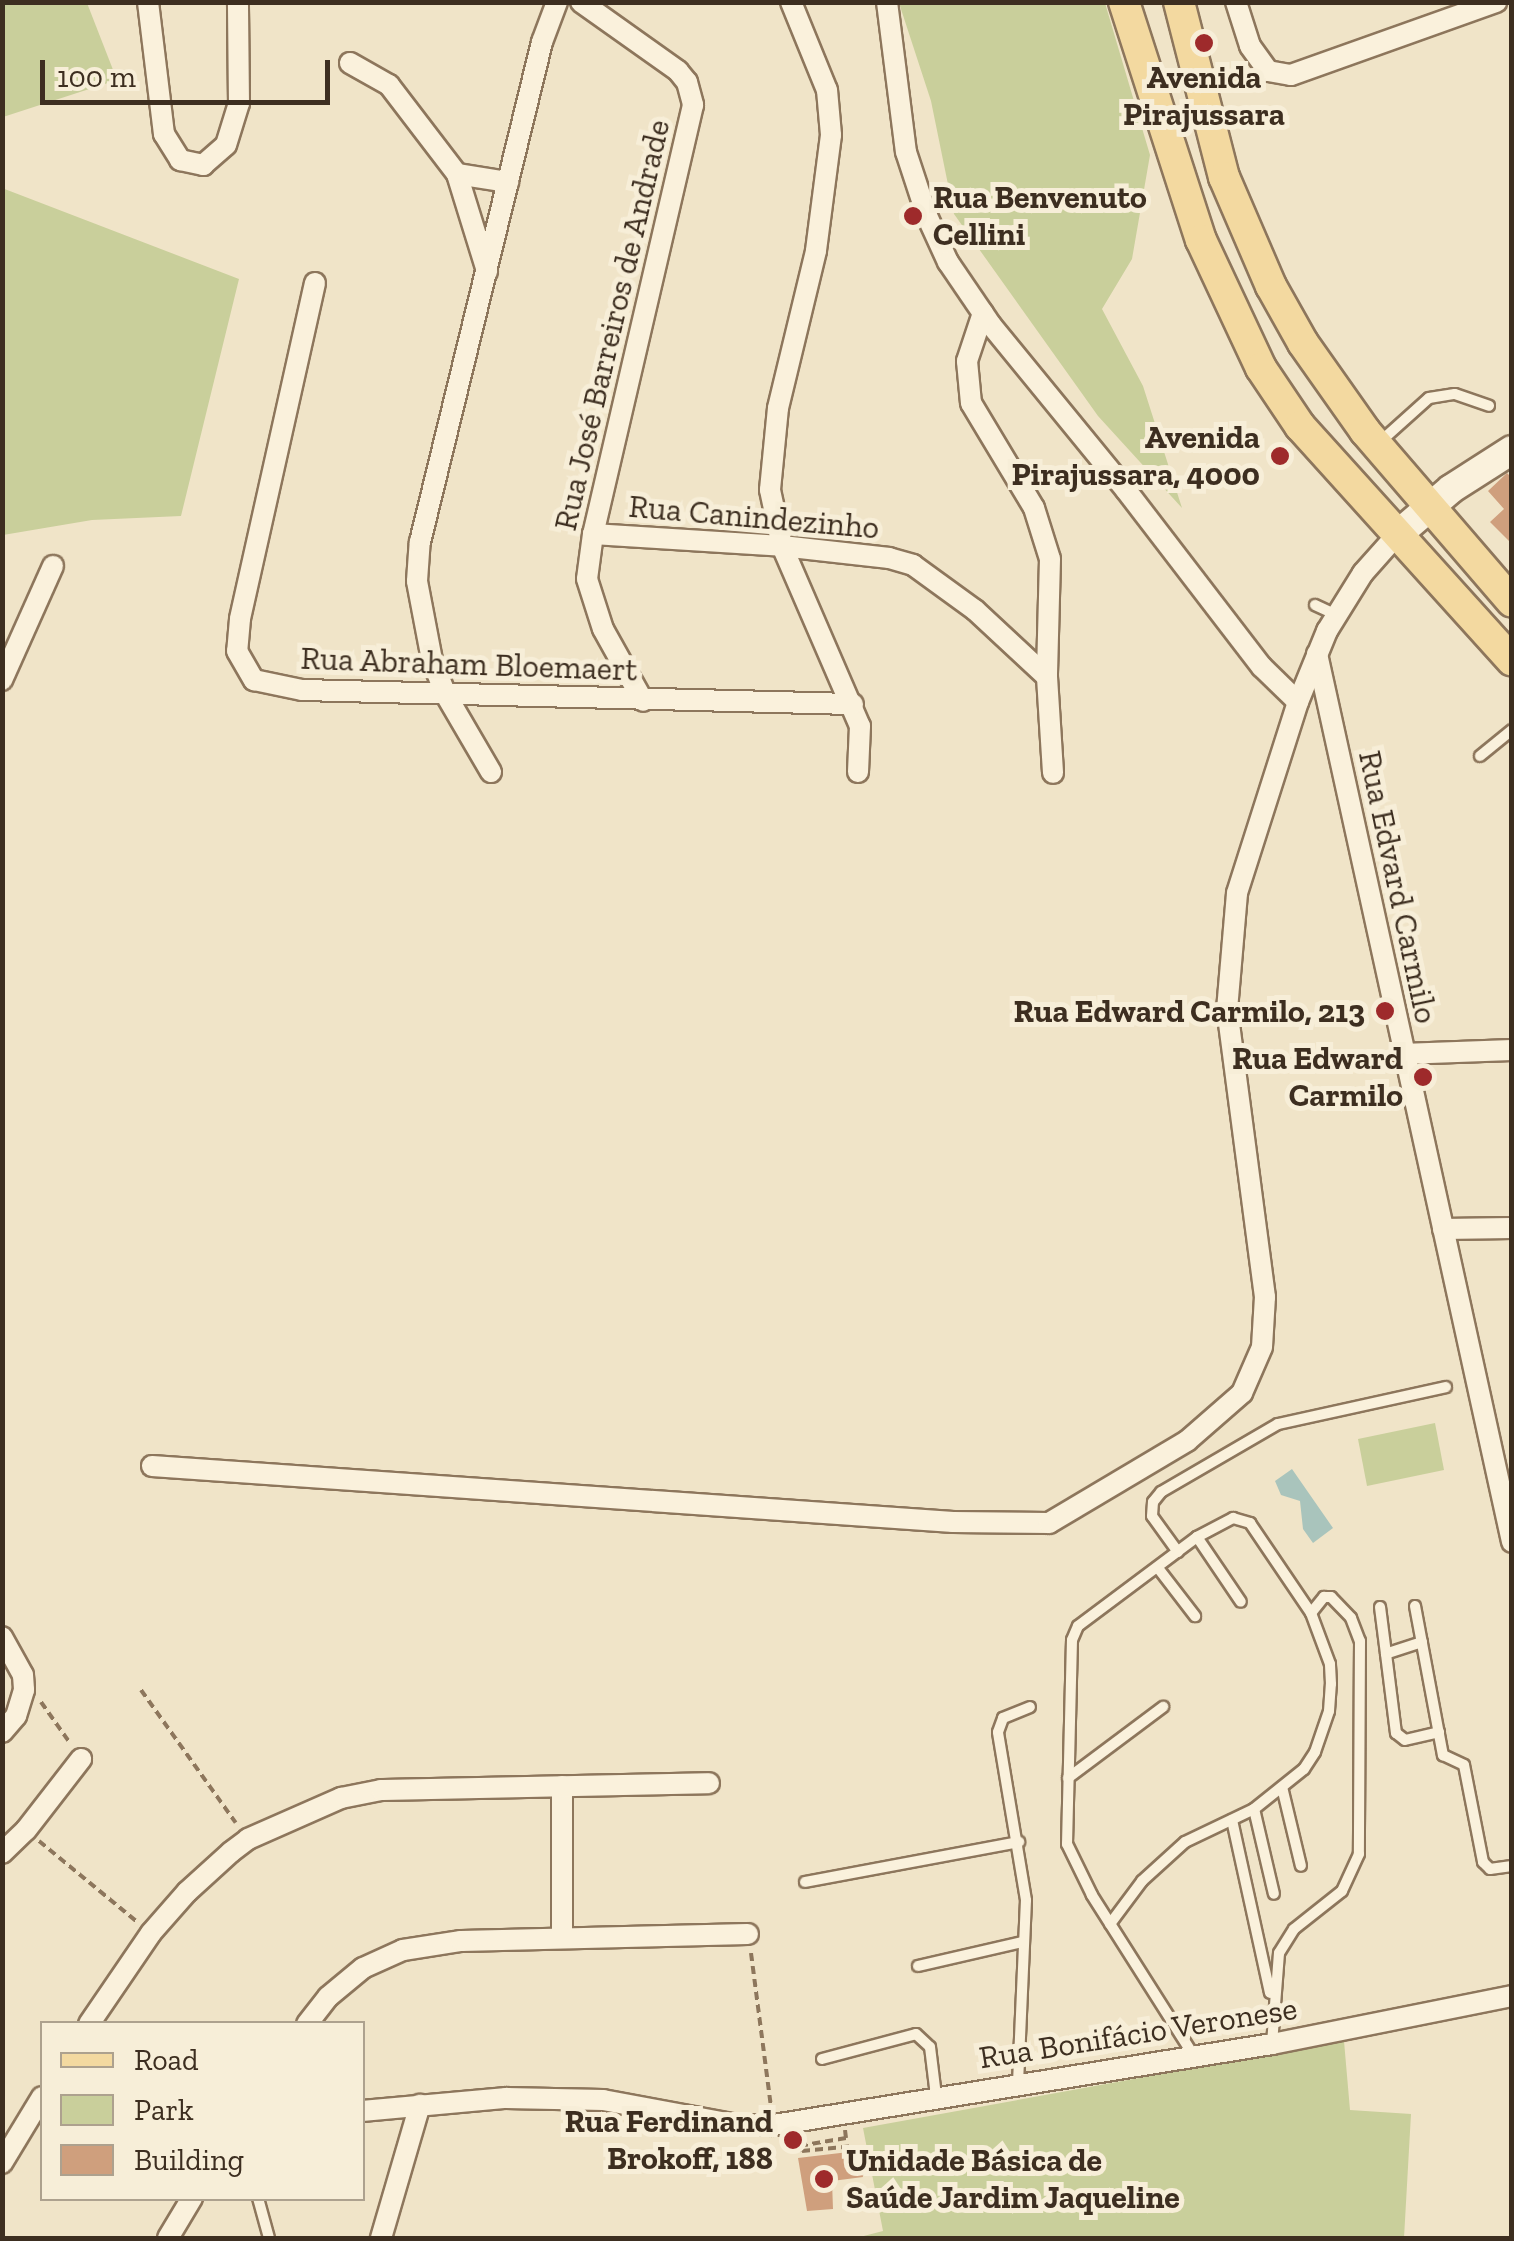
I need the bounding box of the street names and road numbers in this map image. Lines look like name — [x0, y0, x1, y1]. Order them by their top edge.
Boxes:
street label: Rua José Barreiros de Andrade — [546, 115, 678, 535]
street label: Rua Canindezinho — [627, 487, 881, 547]
street label: Rua Abraham Bloemaert — [299, 639, 639, 689]
street label: Rua Edvard Carmilo — [1350, 747, 1446, 1027]
street label: Rua Bonifácio Veronese — [976, 1989, 1300, 2077]

